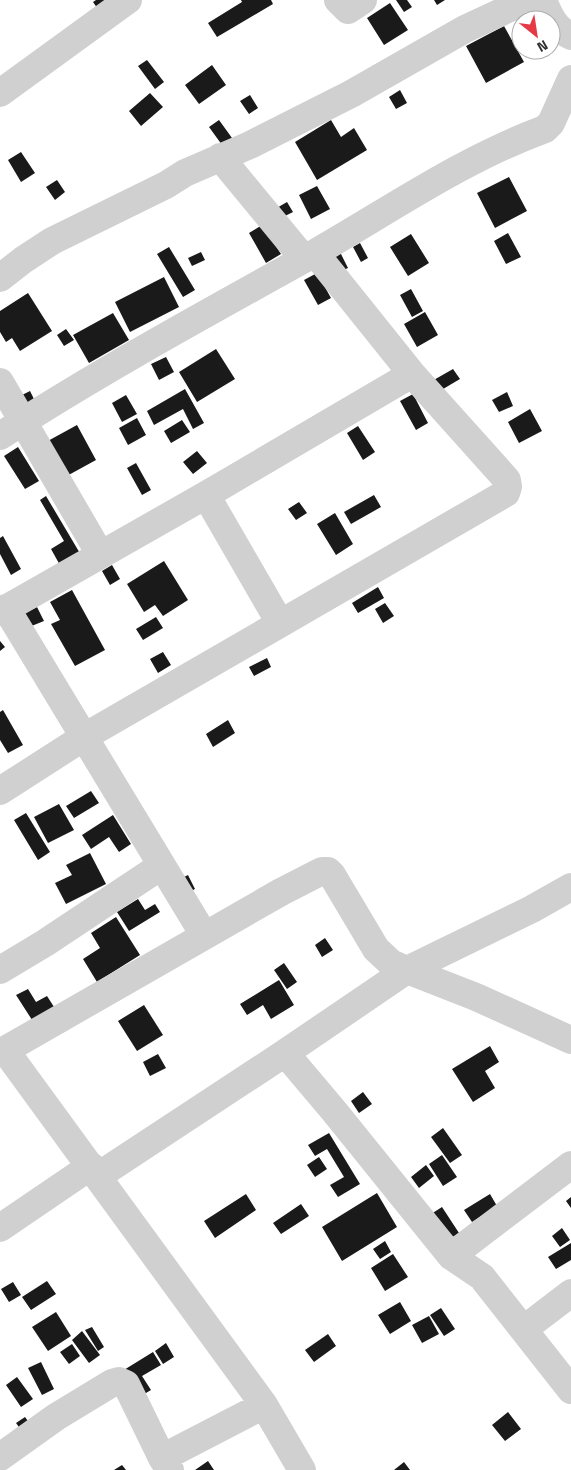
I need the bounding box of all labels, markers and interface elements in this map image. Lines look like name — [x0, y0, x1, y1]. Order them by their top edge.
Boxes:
north arrow — [511, 10, 561, 60]
text: N — [533, 35, 552, 58]

